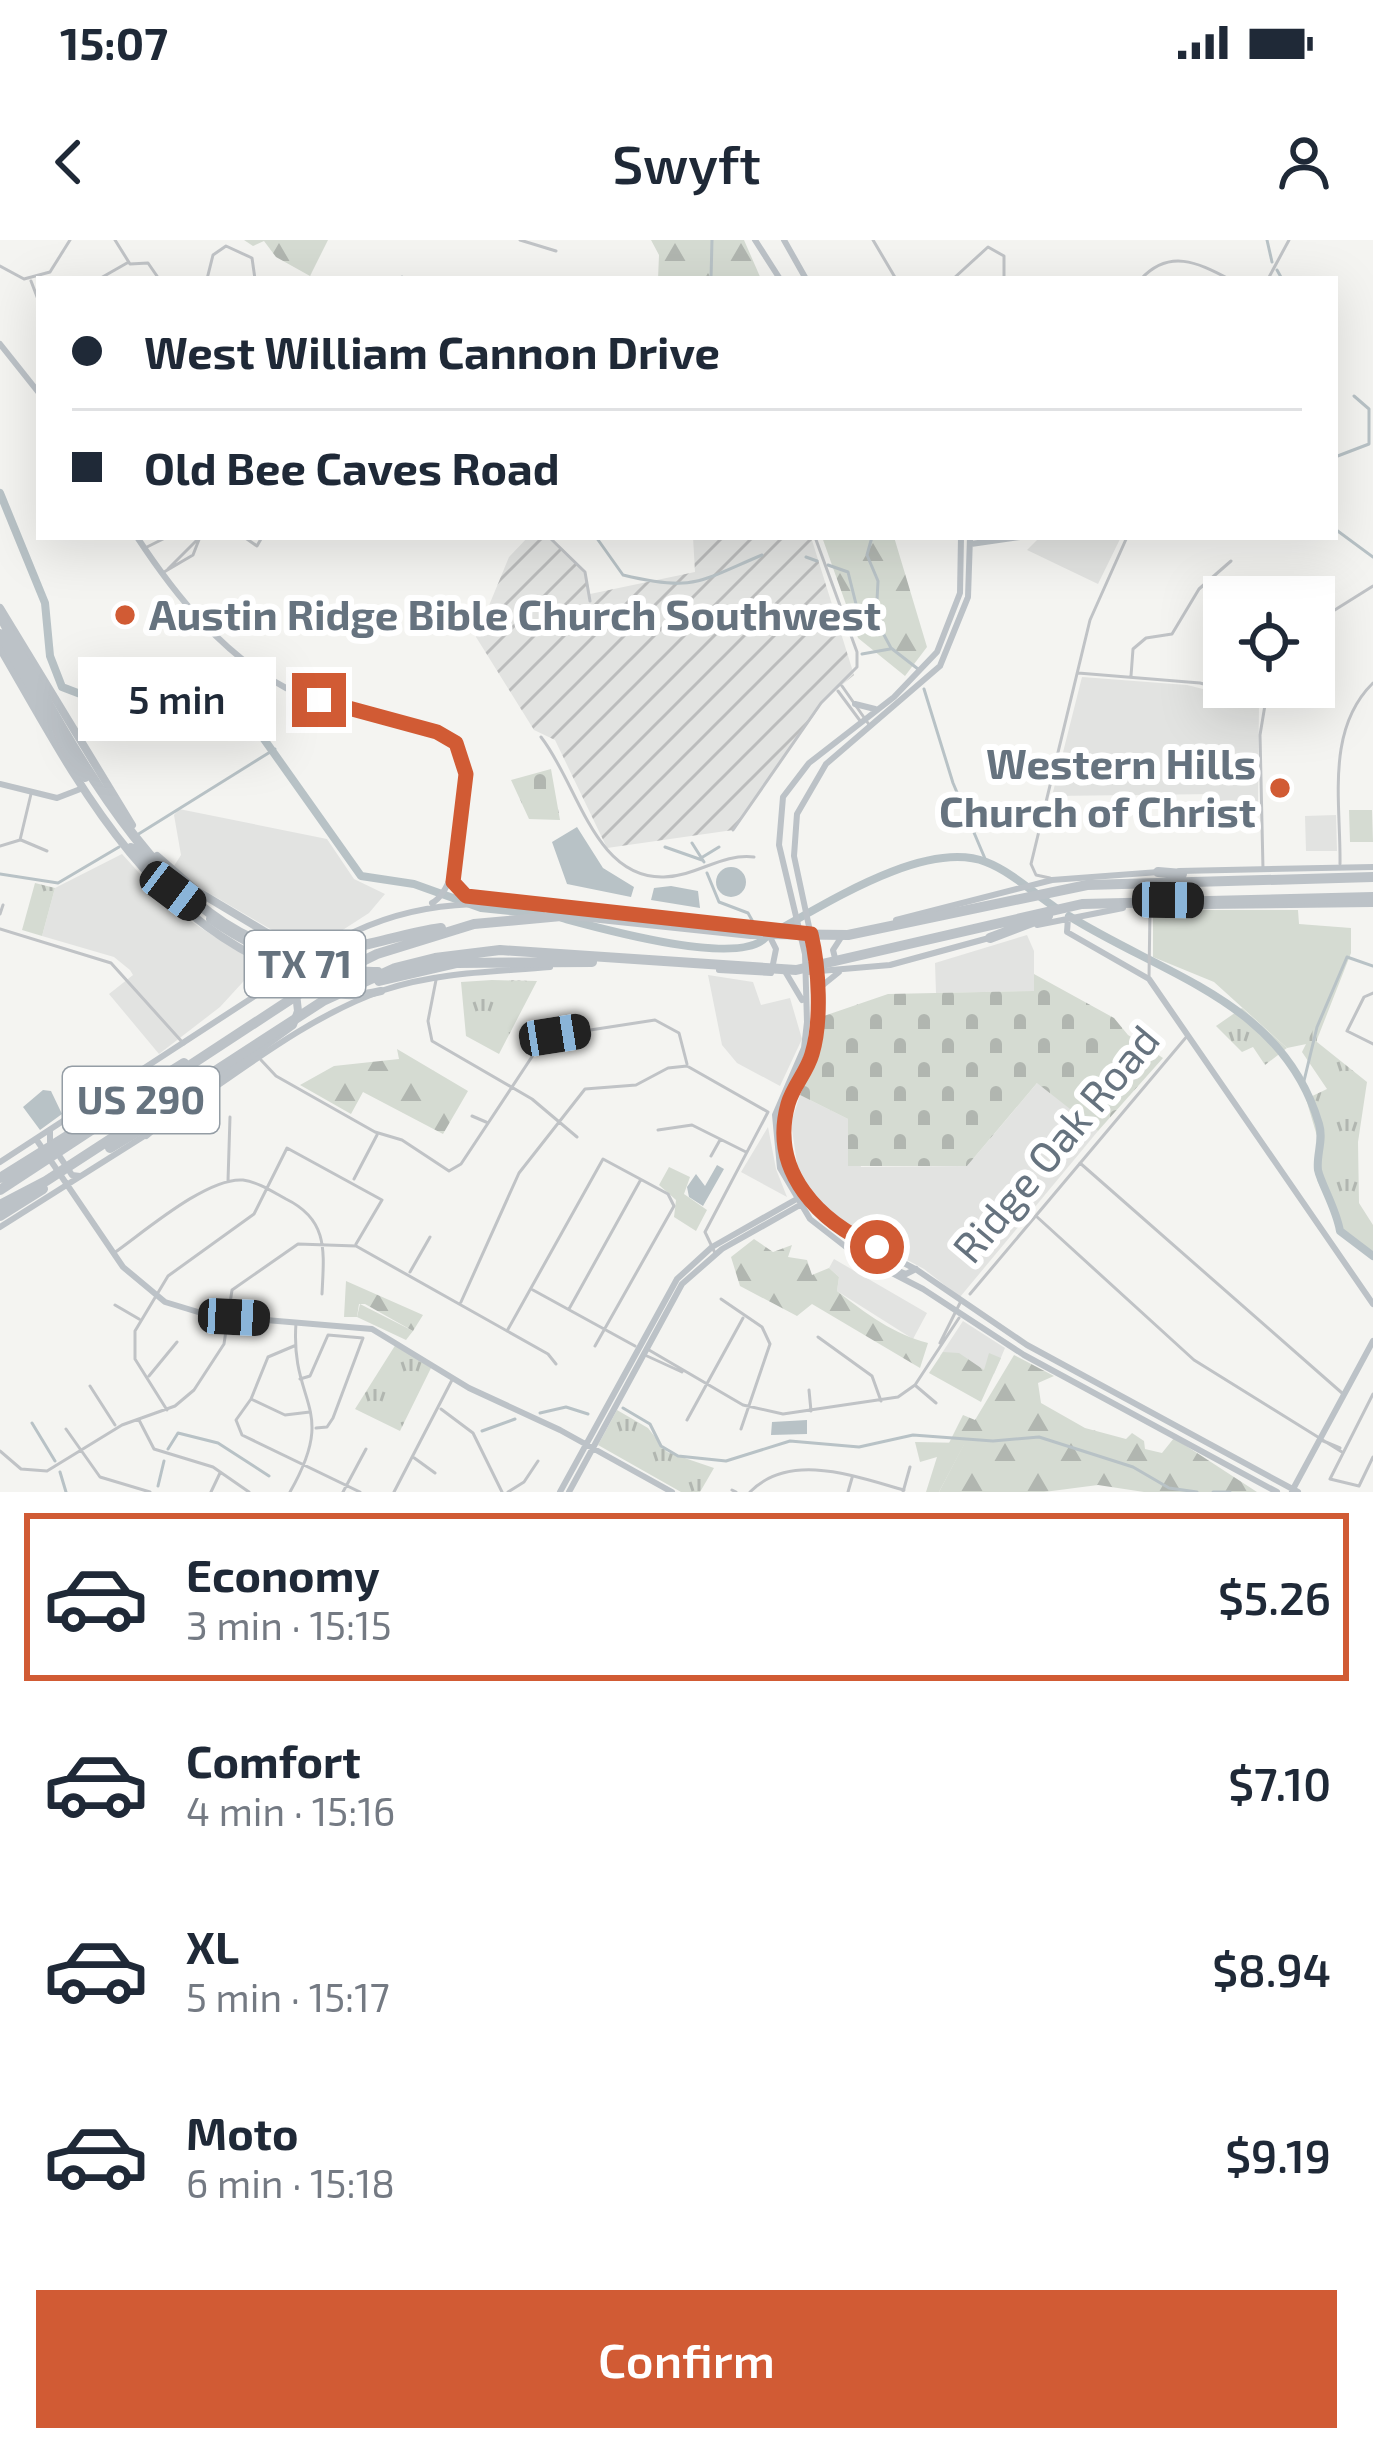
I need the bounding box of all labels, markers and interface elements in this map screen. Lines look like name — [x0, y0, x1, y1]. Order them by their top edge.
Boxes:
text: 15:07 — [60, 15, 168, 69]
icon: back — [36, 129, 102, 195]
icon: person — [1271, 129, 1337, 195]
text: Swyft — [612, 130, 761, 195]
text: West William Cannon Drive — [144, 324, 720, 378]
text: Old Bee Caves Road — [144, 440, 560, 494]
map controls — [1203, 576, 1335, 708]
button: locate — [1203, 576, 1335, 708]
place label: Austin Ridge Bible Church Southwest — [149, 588, 881, 638]
marker: Austin Ridge Bible Church Southwest — [112, 602, 138, 628]
callout: 5 min — [79, 658, 277, 742]
route end — [292, 673, 346, 727]
text: 5 min — [128, 675, 226, 722]
place label: Western Hills Church of Christ — [939, 737, 1256, 835]
marker: Western Hills Church of Christ — [1267, 775, 1293, 801]
car — [133, 855, 213, 927]
car — [1132, 881, 1204, 919]
road number: TX 71 — [245, 931, 365, 997]
car — [517, 1012, 593, 1058]
street label: Ridge Oak Road — [941, 1014, 1168, 1271]
road number: US 290 — [63, 1067, 219, 1133]
route start — [850, 1220, 904, 1274]
car — [197, 1297, 271, 1337]
icon: car — [42, 1543, 150, 1651]
text: Economy — [186, 1547, 380, 1601]
text: $5.26 — [1218, 1570, 1331, 1624]
text: 3 min · 15:15 — [186, 1601, 392, 1648]
icon: car — [42, 1729, 150, 1837]
text: Comfort — [186, 1733, 361, 1787]
text: $7.10 — [1228, 1756, 1331, 1810]
text: 4 min · 15:16 — [186, 1787, 395, 1834]
icon: car — [42, 1915, 150, 2023]
text: XL — [186, 1919, 239, 1973]
text: $8.94 — [1212, 1942, 1331, 1996]
text: 5 min · 15:17 — [186, 1973, 390, 2020]
icon: car — [42, 2101, 150, 2209]
text: Moto — [186, 2105, 299, 2159]
text: $9.19 — [1225, 2128, 1331, 2182]
text: 6 min · 15:18 — [186, 2159, 395, 2206]
button: Confirm — [36, 2290, 1337, 2428]

